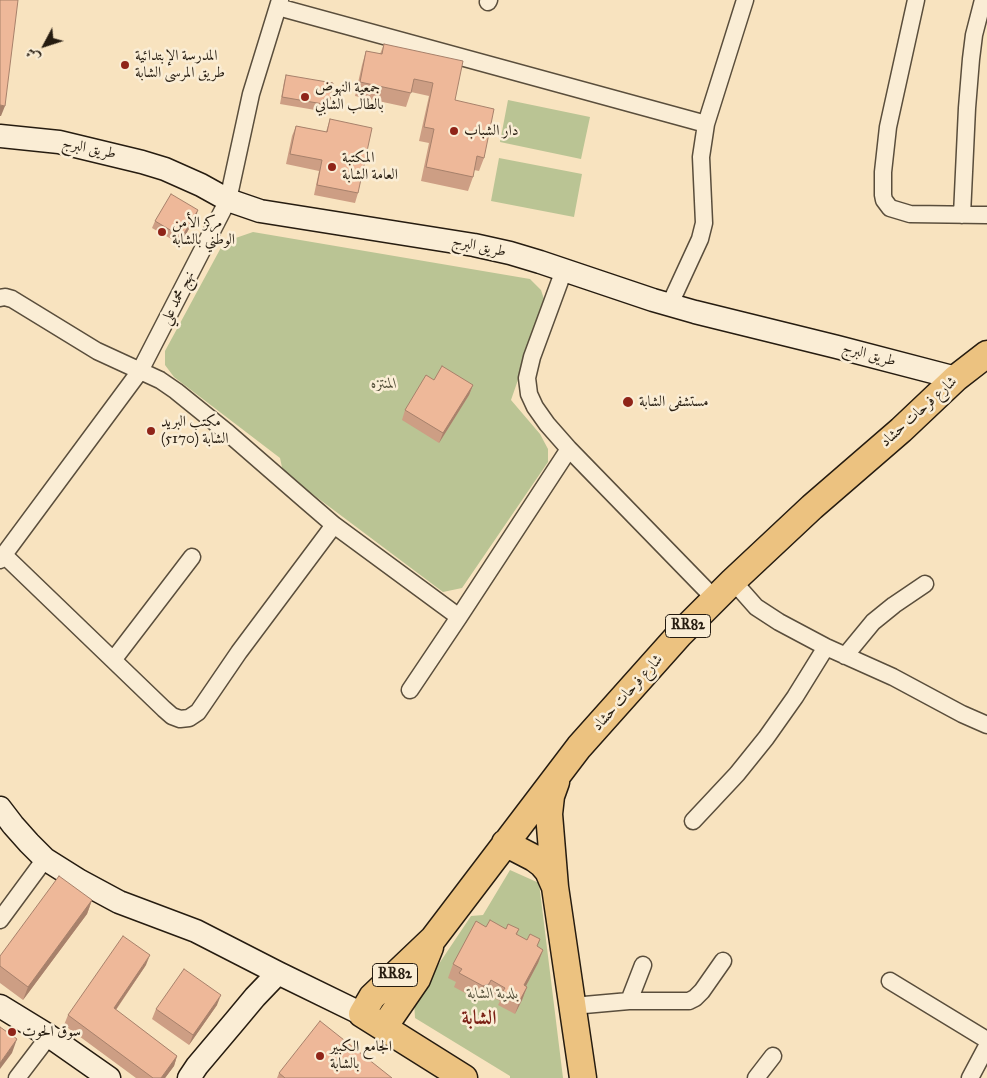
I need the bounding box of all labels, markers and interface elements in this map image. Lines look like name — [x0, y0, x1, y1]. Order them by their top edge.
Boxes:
north arrow — [20, 20, 70, 70]
text: ش — [22, 44, 44, 66]
place label: المدرسة الإبتدائية طريق المرسى الشابة — [135, 47, 225, 82]
marker: المدرسة الإبتدائية طريق المرسى الشابة — [119, 59, 131, 71]
place label: جمعية النهوض بالطالب الشابي — [315, 79, 384, 114]
marker: جمعية النهوض بالطالب الشابي — [299, 91, 311, 103]
place label: دار الشباب — [464, 122, 519, 140]
marker: دار الشباب — [448, 125, 460, 137]
street label: طريق البرج — [60, 135, 118, 163]
place label: المكتبة العامة الشابة — [342, 149, 398, 184]
marker: المكتبة العامة الشابة — [326, 161, 338, 173]
place label: مركز الأمن الوطني بالشابة — [172, 214, 235, 249]
marker: مركز الأمن الوطني بالشابة — [156, 226, 168, 238]
street label: طريق البرج — [450, 233, 508, 261]
street label: نهج محمد علي — [157, 268, 199, 328]
street label: طريق البرج — [840, 339, 898, 371]
street label: شارع فرحات حشاد — [877, 373, 961, 451]
park label: المنتزه — [371, 375, 397, 393]
place label: مستشفى الشابة — [639, 393, 709, 411]
marker: مستشفى الشابة — [621, 395, 635, 409]
place label: مكتب البريد الشابة (5170) — [161, 413, 229, 448]
marker: مكتب البريد الشابة (5170) — [145, 425, 157, 437]
road number: RR82 — [666, 614, 710, 638]
street label: شارع فرحات حشاد — [589, 651, 667, 735]
road number: RR82 — [372, 964, 418, 986]
park label: بلدية الشابة — [467, 985, 519, 1003]
district label: الشابة — [461, 1007, 497, 1031]
place label: سوق الحوت — [22, 1023, 81, 1041]
marker: سوق الحوت — [6, 1026, 18, 1038]
place label: الجامع الكبير بالشابة — [330, 1038, 392, 1073]
marker: الجامع الكبير بالشابة — [314, 1050, 326, 1062]

